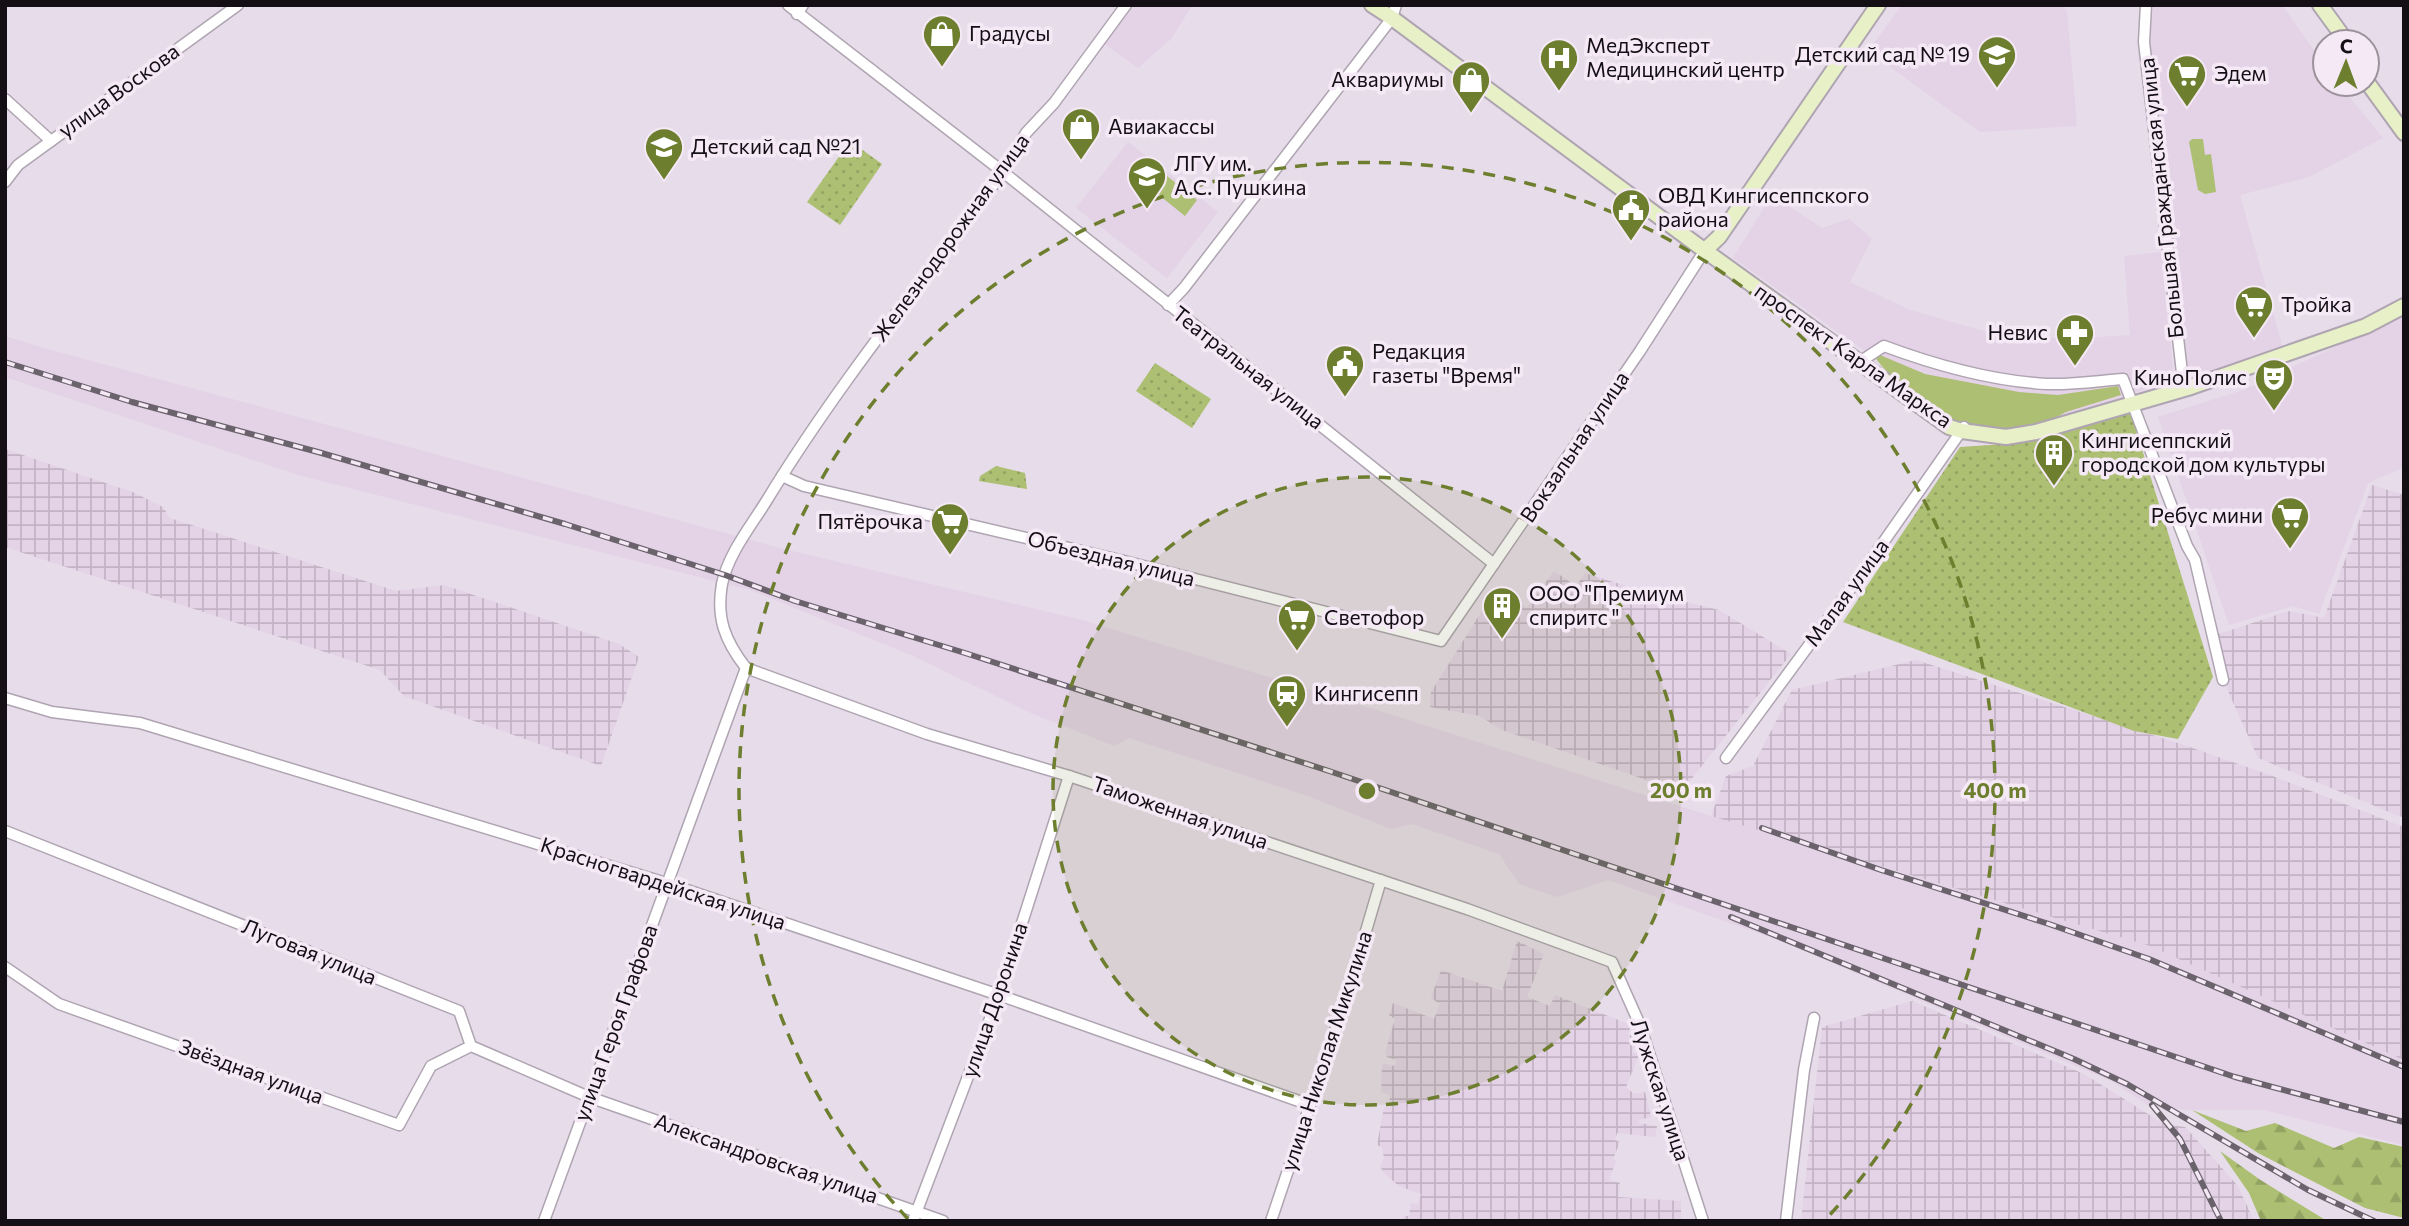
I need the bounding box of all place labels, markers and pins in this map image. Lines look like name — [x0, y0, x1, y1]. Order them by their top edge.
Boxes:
shop icon: Градусы — [921, 13, 963, 68]
place label: Градусы — [969, 20, 1051, 45]
place label: МедЭксперт Медицинский центр — [1586, 32, 1785, 81]
school or university icon: Детский сад № 19 — [1976, 34, 2018, 89]
hospital icon: МедЭксперт Медицинский центр — [1538, 37, 1580, 92]
place label: Детский сад № 19 — [1795, 41, 1970, 66]
supermarket icon: Эдем — [2166, 53, 2208, 108]
shop icon: Аквариумы — [1450, 59, 1492, 114]
place label: Эдем — [2214, 60, 2266, 85]
place label: Аквариумы — [1331, 66, 1444, 91]
shop icon: Авиакассы — [1060, 106, 1102, 161]
place label: Авиакассы — [1108, 113, 1215, 138]
school or university icon: Детский сад №21 — [643, 126, 685, 181]
place label: Детский сад №21 — [691, 133, 861, 158]
place label: ЛГУ им. А.С. Пушкина — [1174, 150, 1306, 199]
school or university icon: ЛГУ им. А.С. Пушкина — [1126, 155, 1168, 210]
place label: ОВД Кингисеппского района — [1658, 182, 1869, 231]
public building icon: ОВД Кингисеппского района — [1610, 187, 1652, 242]
supermarket icon: Тройка — [2233, 284, 2275, 339]
place label: Тройка — [2281, 291, 2352, 316]
pharmacy icon: Невис — [2054, 312, 2096, 367]
place label: Невис — [1988, 319, 2048, 344]
place label: Редакция газеты "Время" — [1372, 338, 1521, 387]
public building icon: Редакция газеты "Время" — [1324, 343, 1366, 398]
theatre icon: КиноПолис — [2253, 357, 2295, 412]
place label: КиноПолис — [2134, 364, 2247, 389]
place label: Кингисеппский городской дом культуры — [2081, 427, 2325, 476]
building icon: Кингисеппский городской дом культуры — [2033, 432, 2075, 487]
supermarket icon: Ребус мини — [2269, 495, 2311, 550]
supermarket icon: Пятёрочка — [929, 501, 971, 556]
place label: Ребус мини — [2151, 502, 2263, 527]
place label: Пятёрочка — [817, 508, 923, 533]
place label: ООО "Премиум спиритс " — [1529, 580, 1684, 629]
building icon: ООО "Премиум спиритс " — [1481, 585, 1523, 640]
supermarket icon: Светофор — [1276, 597, 1318, 652]
place label: Светофор — [1324, 604, 1424, 629]
station icon: Кингисепп — [1266, 673, 1308, 728]
place label: Кингисепп — [1314, 680, 1419, 705]
centre of rings — [1355, 779, 1379, 803]

